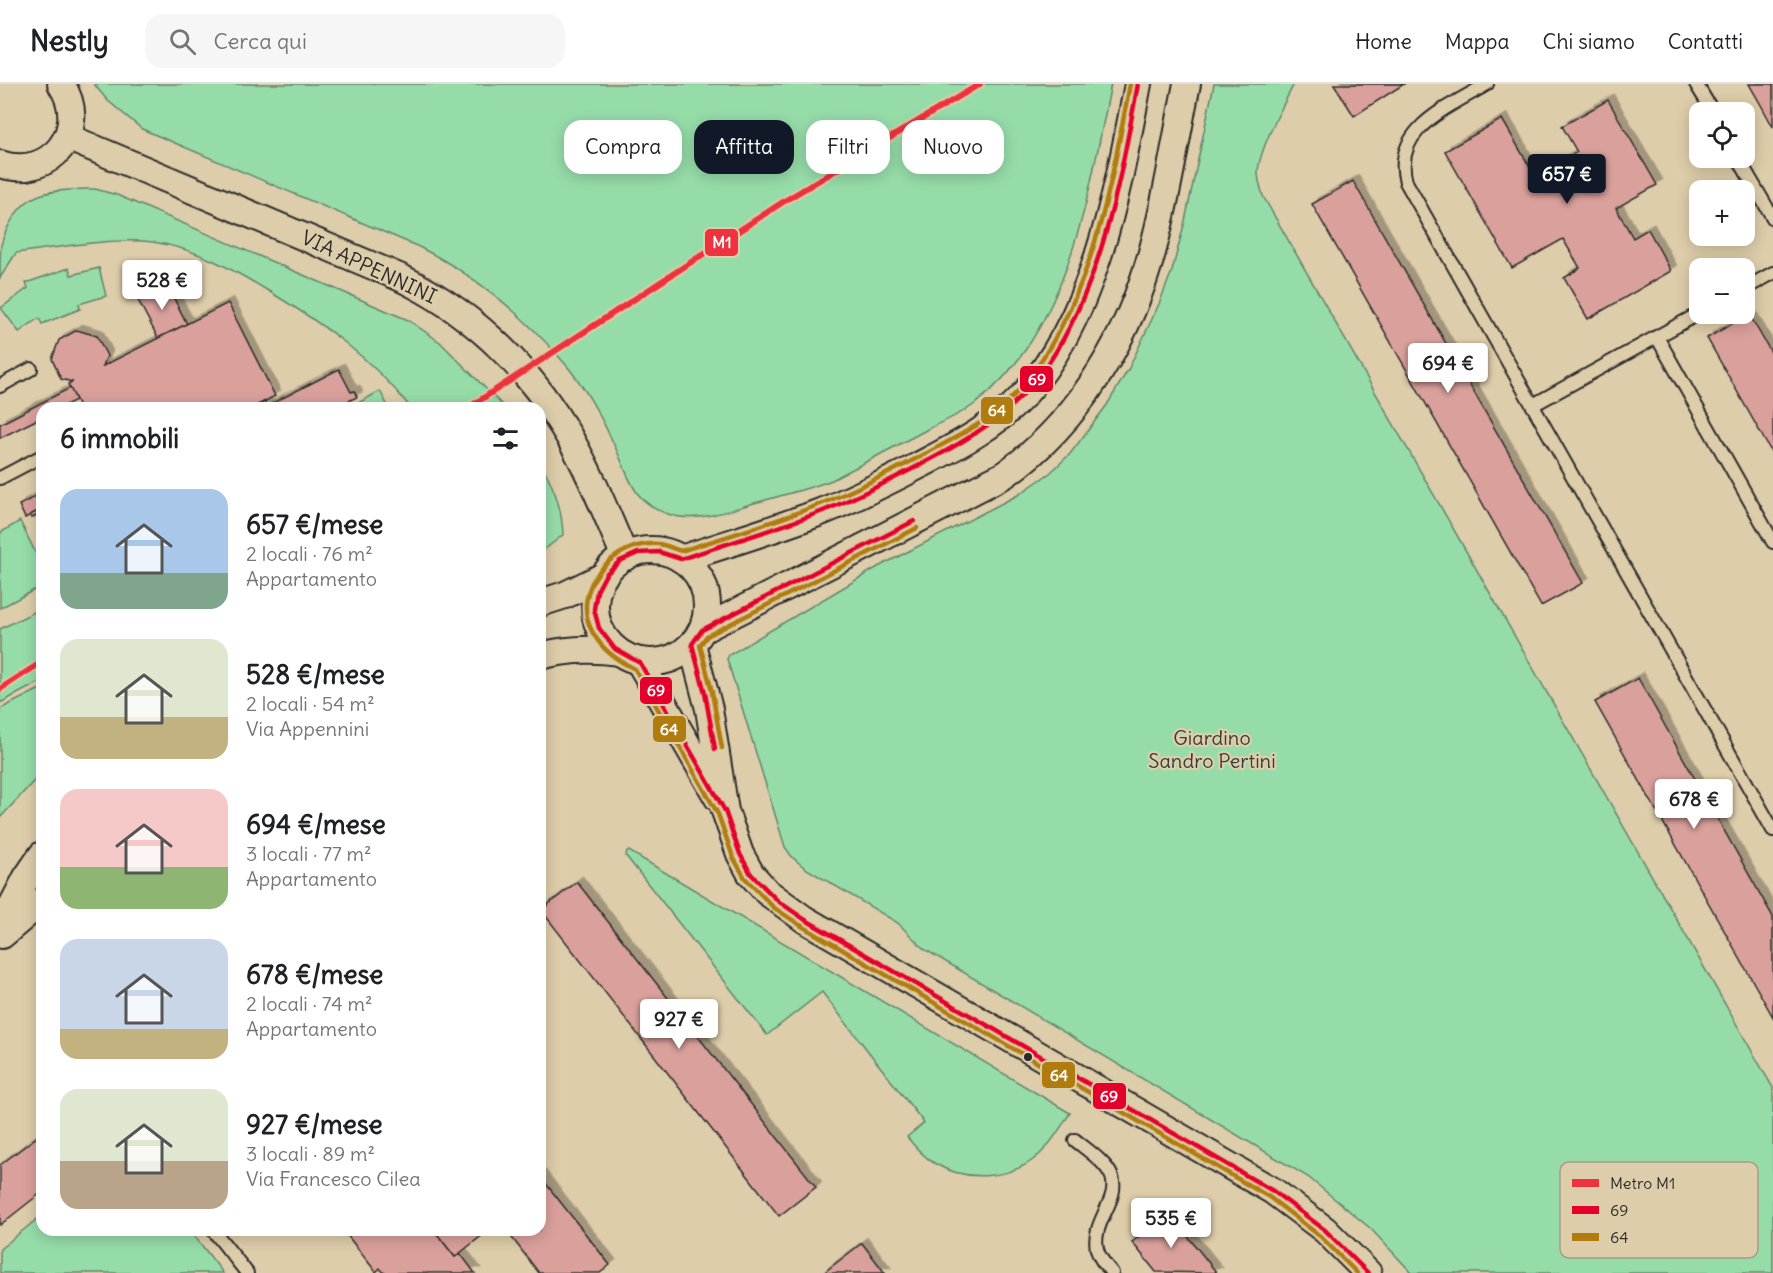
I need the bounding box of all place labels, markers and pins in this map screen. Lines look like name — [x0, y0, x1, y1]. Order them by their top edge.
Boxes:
pin: 657 € — [1525, 154, 1609, 205]
pin: 528 € — [120, 260, 204, 311]
pin: 694 € — [1406, 343, 1490, 394]
pin: 678 € — [1652, 779, 1736, 830]
pin: 927 € — [637, 999, 721, 1050]
unlabelled marker — [1022, 1051, 1034, 1063]
pin: 535 € — [1129, 1198, 1213, 1249]

